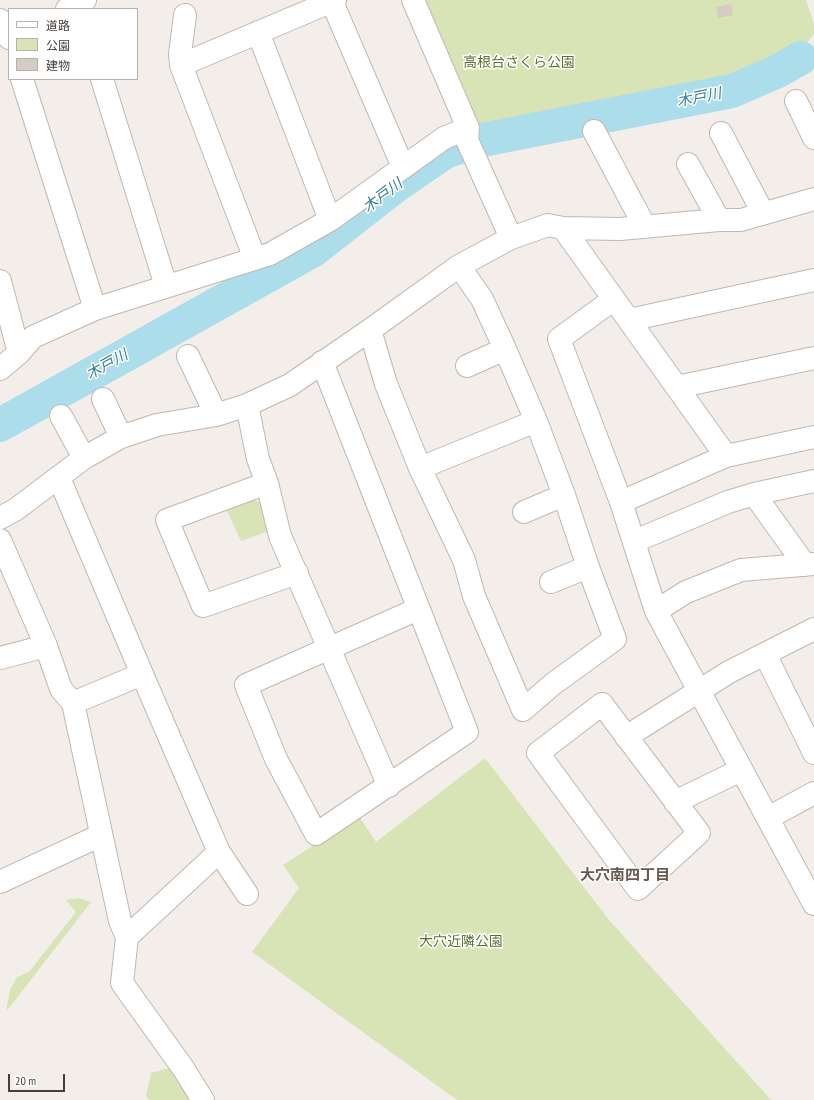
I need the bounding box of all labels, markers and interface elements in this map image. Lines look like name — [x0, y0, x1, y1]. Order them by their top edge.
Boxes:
legend — [8, 8, 138, 80]
text: 道路 — [46, 18, 70, 33]
text: 公園 — [46, 38, 70, 53]
park label: 高根台さくら公園 — [463, 55, 575, 71]
text: 建物 — [46, 58, 70, 73]
water label: 木戸川 — [675, 85, 723, 111]
water label: 木戸川 — [360, 175, 406, 217]
water label: 木戸川 — [83, 346, 131, 384]
district label: 大穴南四丁目 — [580, 867, 670, 885]
park label: 大穴近隣公園 — [419, 934, 503, 950]
scale bar — [10, 1066, 67, 1092]
text: 20 m — [15, 1073, 36, 1088]

